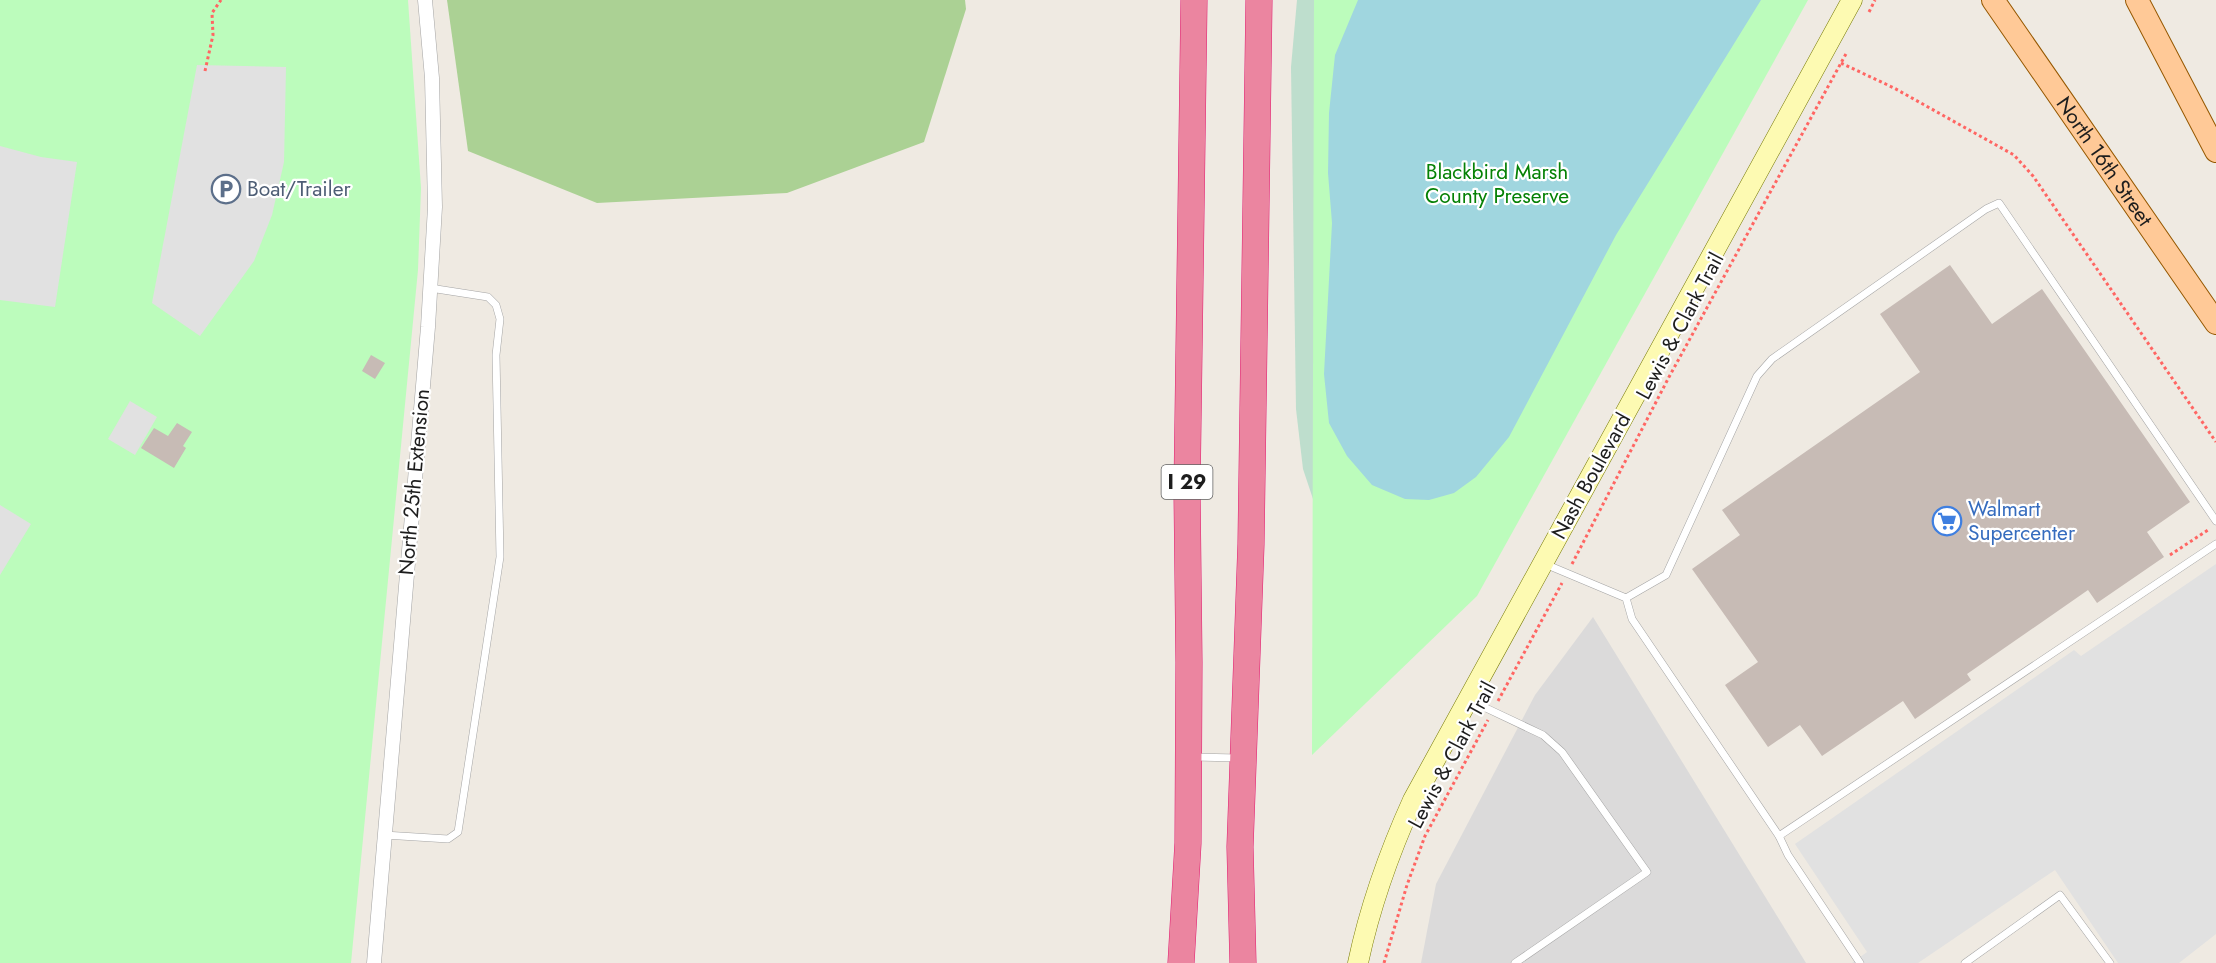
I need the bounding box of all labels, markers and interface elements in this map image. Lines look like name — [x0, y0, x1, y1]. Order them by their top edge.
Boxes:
street label: North 16th Street — [2049, 90, 2160, 232]
park label: Blackbird Marsh County Preserve — [1425, 157, 1569, 211]
parking icon: Boat/Trailer — [210, 173, 242, 205]
place label: Boat/Trailer — [247, 174, 351, 204]
street label: Lewis & Clark Trail — [1629, 247, 1731, 405]
street label: North 25th Extension — [391, 387, 437, 577]
street label: Nash Boulevard — [1544, 407, 1638, 545]
road number: I 29 — [1162, 465, 1212, 499]
place label: Walmart Supercenter — [1968, 494, 2076, 548]
supermarket icon: Walmart Supercenter — [1931, 505, 1963, 537]
street label: Lewis & Clark Trail — [1401, 676, 1503, 834]

